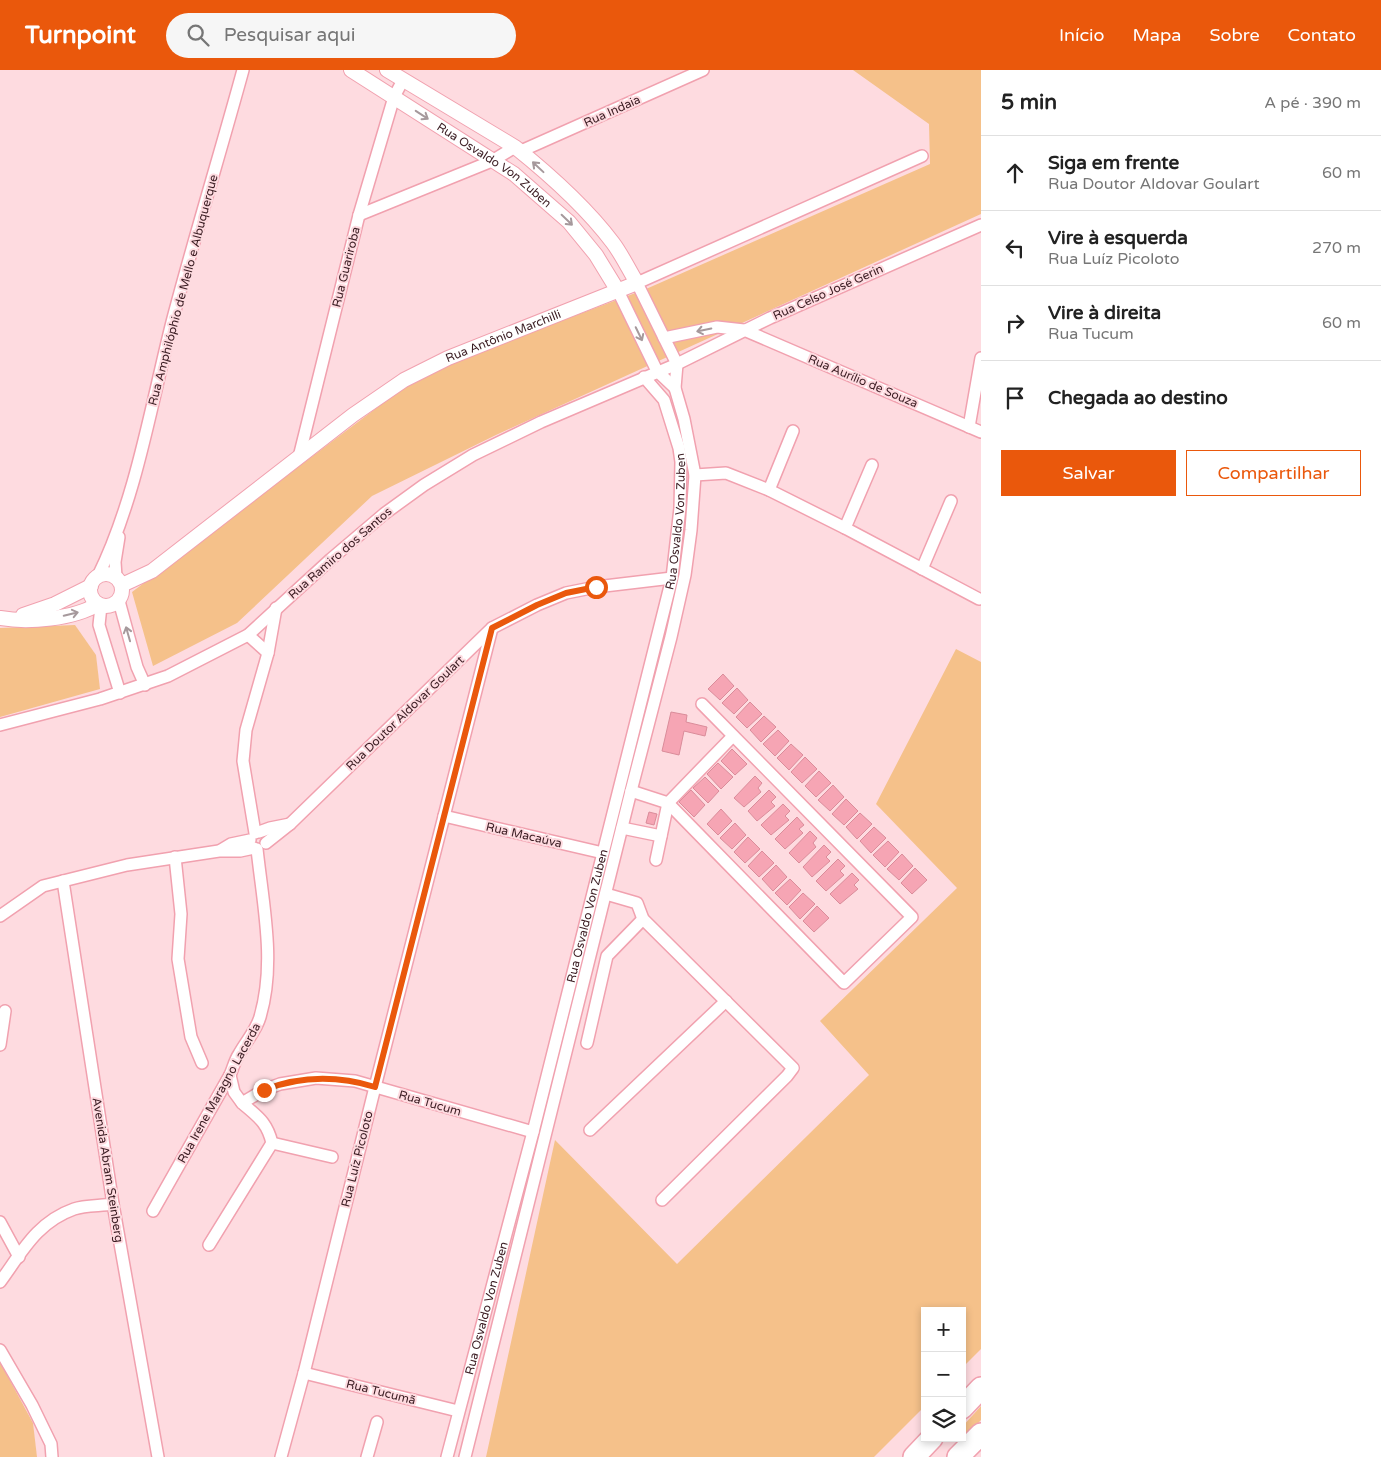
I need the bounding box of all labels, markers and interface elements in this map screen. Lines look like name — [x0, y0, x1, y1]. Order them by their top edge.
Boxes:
search box — [166, 13, 516, 58]
text: Turnpoint — [25, 21, 136, 50]
icon: search — [184, 21, 212, 49]
text: Pesquisar aqui — [224, 24, 355, 46]
text: Início — [1059, 24, 1104, 46]
text: Mapa — [1132, 24, 1181, 46]
text: Sobre — [1209, 24, 1260, 46]
text: Contato — [1288, 24, 1356, 46]
text: 5 min — [1001, 90, 1057, 115]
street label: Rua Indaia — [582, 92, 642, 130]
text: A pé · 390 m — [1264, 93, 1361, 113]
one-way arrow — [414, 110, 428, 120]
street label: Rua Osvaldo Von Zuben — [434, 120, 554, 210]
text: Siga em frente — [1048, 152, 1179, 174]
icon: ahead — [1001, 159, 1029, 187]
one-way arrow — [532, 161, 544, 173]
text: 60 m — [1322, 163, 1361, 183]
street label: Rua Amphilóphio de Mello e Albuquerque — [145, 173, 221, 407]
text: Rua Doutor Aldovar Goulart — [1048, 174, 1260, 194]
one-way arrow — [561, 214, 573, 226]
street label: Rua Guariroba — [329, 225, 363, 309]
text: Vire à esquerda — [1048, 227, 1188, 249]
icon: left — [1001, 234, 1029, 262]
text: 270 m — [1312, 238, 1361, 258]
text: Rua Luíz Picoloto — [1048, 249, 1180, 269]
street label: Rua Celso José Gerin — [771, 261, 885, 323]
text: Vire à direita — [1048, 302, 1161, 324]
street label: Rua Antônio Marchilli — [444, 307, 563, 365]
icon: right — [1001, 309, 1029, 337]
text: 60 m — [1322, 313, 1361, 333]
text: Rua Tucum — [1048, 324, 1134, 344]
one-way arrow — [697, 326, 713, 335]
one-way arrow — [634, 327, 644, 342]
street label: Rua Aurílio de Souza — [806, 352, 920, 410]
icon: arrive — [1001, 384, 1029, 412]
text: Chegada ao destino — [1048, 387, 1228, 409]
button: Salvar — [1001, 450, 1176, 496]
button: Compartilhar — [1186, 450, 1361, 496]
street label: Rua Osvaldo Von Zuben — [662, 452, 688, 591]
street label: Rua Ramiro dos Santos — [285, 504, 395, 602]
route start — [585, 576, 608, 599]
one-way arrow — [63, 609, 79, 618]
one-way arrow — [123, 626, 133, 642]
street label: Rua Doutor Aldovar Goulart — [343, 653, 467, 773]
street label: Rua Macaúva — [485, 819, 563, 851]
street label: Rua Osvaldo Von Zuben — [564, 848, 611, 984]
street label: Rua Irene Maragno Lacerda — [175, 1021, 263, 1165]
route end — [253, 1079, 276, 1102]
street label: Rua Tucum — [397, 1087, 463, 1119]
street label: Avenida Abram Steinberg — [90, 1097, 126, 1243]
street label: Rua Luíz Picoloto — [338, 1109, 376, 1209]
street label: Rua Osvaldo Von Zuben — [462, 1240, 511, 1376]
map controls — [921, 1307, 966, 1442]
button: + — [921, 1307, 966, 1352]
button: − — [921, 1352, 966, 1397]
street label: Rua Tucumã — [345, 1377, 417, 1407]
button: layers — [921, 1397, 966, 1442]

